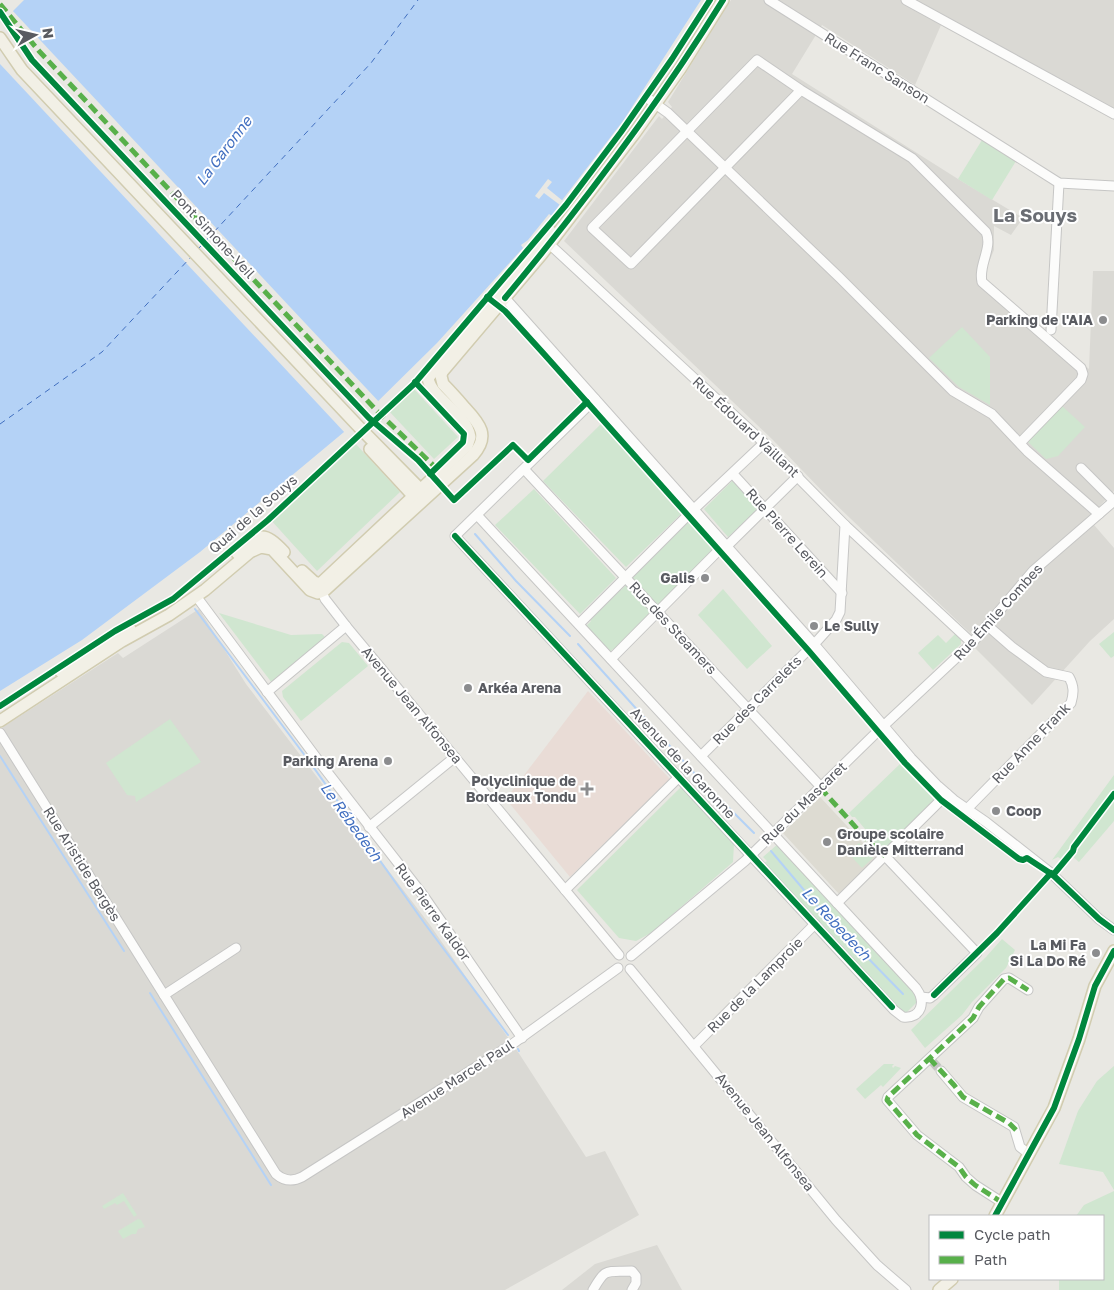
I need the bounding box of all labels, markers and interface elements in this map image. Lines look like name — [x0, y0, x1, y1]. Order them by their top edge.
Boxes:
north arrow — [10, 10, 60, 60]
text: N — [39, 27, 58, 40]
street label: Rue Franc Sanson — [822, 28, 933, 107]
water label: La Garonne — [191, 111, 256, 188]
street label: Pont Simone-Veil — [168, 186, 259, 282]
district label: La Souys — [993, 203, 1077, 226]
place label: Parking de l'AIA — [986, 311, 1093, 328]
marker: Parking de l'AIA — [1097, 314, 1109, 326]
street label: Rue Édouard Vaillant — [689, 373, 803, 480]
street label: Quai de la Souys — [205, 471, 300, 557]
street label: Rue Pierre Lerein — [743, 484, 832, 581]
street label: Rue Émile Combes — [950, 560, 1046, 664]
place label: Galis — [660, 569, 695, 586]
marker: Galis — [699, 572, 711, 584]
street label: Rue des Steamers — [626, 578, 721, 678]
place label: Le Sully — [824, 617, 880, 634]
marker: Le Sully — [808, 620, 820, 632]
street label: Avenue Jean Alfonsea — [358, 643, 466, 767]
street label: Rue des Carrelets — [709, 652, 805, 748]
place label: Arkéa Arena — [478, 679, 561, 696]
marker: Arkéa Arena — [462, 682, 474, 694]
street label: Rue Anne Frank — [988, 699, 1074, 787]
street label: Avenue de la Garonne — [627, 704, 739, 822]
place label: Parking Arena — [283, 752, 378, 769]
marker: Parking Arena — [382, 755, 394, 767]
street label: Rue du Mascaret — [758, 758, 850, 848]
place label: Polyclinique de Bordeaux Tondu — [466, 772, 576, 805]
water label: Le Rébedech — [317, 779, 387, 865]
marker: Polyclinique de Bordeaux Tondu — [580, 782, 594, 796]
place label: Coop — [1006, 802, 1042, 819]
street label: Rue Aristide Bergès — [40, 803, 125, 924]
marker: Coop — [990, 805, 1002, 817]
place label: Groupe scolaire Danièle Mitterrand — [837, 825, 964, 858]
marker: Groupe scolaire Danièle Mitterrand — [821, 836, 833, 848]
street label: Rue Pierre Kaldor — [392, 859, 475, 964]
water label: Le Rebedech — [798, 883, 876, 964]
street label: Rue de la Lamproie — [703, 933, 806, 1036]
place label: La Mi Fa Si La Do Ré — [1010, 936, 1086, 969]
marker: La Mi Fa Si La Do Ré — [1090, 947, 1102, 959]
street label: Avenue Marcel Paul — [397, 1036, 517, 1122]
street label: Avenue Jean Alfonsea — [712, 1069, 818, 1194]
legend — [929, 1215, 1104, 1280]
text: Cycle path — [974, 1225, 1050, 1243]
text: Path — [974, 1250, 1007, 1268]

